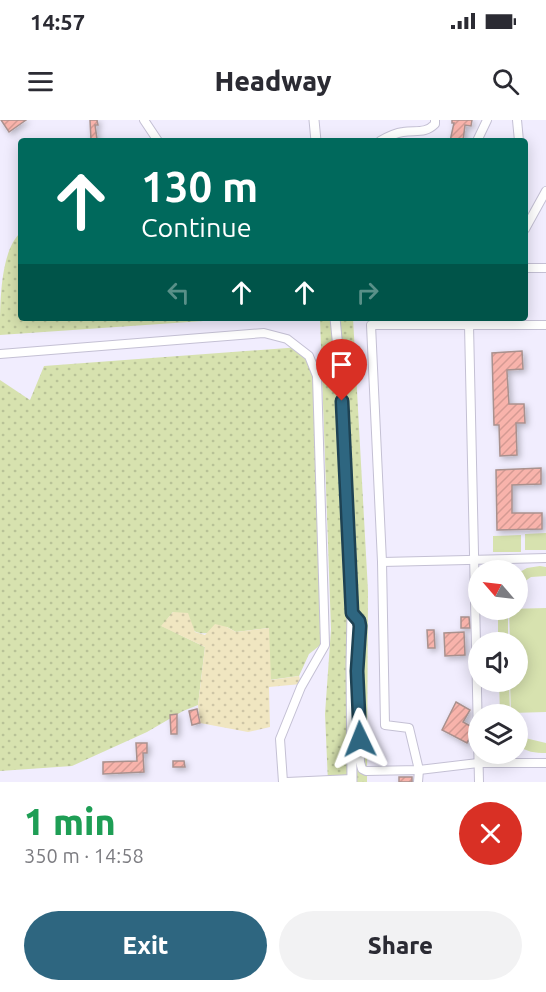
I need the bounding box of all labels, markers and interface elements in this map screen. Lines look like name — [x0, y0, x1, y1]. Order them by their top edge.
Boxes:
text: 14:57 — [30, 9, 85, 34]
icon: menu — [24, 65, 57, 98]
icon: search — [489, 65, 522, 98]
text: Headway — [214, 66, 332, 96]
icon: ahead — [42, 162, 120, 240]
text: 130 m — [141, 163, 258, 210]
text: Continue — [141, 212, 252, 242]
icon: left — [162, 276, 195, 309]
icon: ahead — [225, 276, 258, 309]
icon: ahead — [288, 276, 321, 309]
icon: right — [351, 276, 384, 309]
pin — [316, 339, 367, 401]
icon: arrive — [325, 348, 358, 381]
north arrow — [468, 560, 528, 620]
map controls — [468, 560, 528, 764]
button: sound — [468, 632, 528, 692]
button: layers — [468, 704, 528, 764]
position arrow — [328, 707, 392, 771]
text: 1 min — [24, 801, 116, 842]
button: close — [459, 802, 522, 865]
text: 350 m · 14:58 — [24, 844, 144, 867]
button: Exit — [24, 911, 267, 980]
button: Share — [279, 911, 522, 980]

